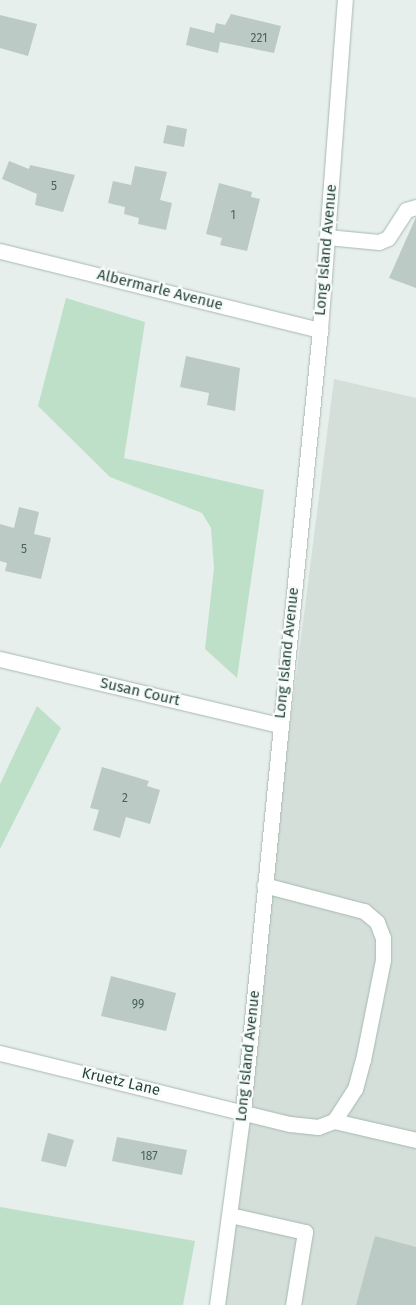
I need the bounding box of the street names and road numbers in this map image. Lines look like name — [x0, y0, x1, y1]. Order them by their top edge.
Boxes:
street label: Long Island Avenue — [311, 184, 341, 316]
street label: Albermarle Avenue — [95, 266, 225, 314]
street label: Long Island Avenue — [271, 586, 303, 720]
street label: Susan Court — [98, 674, 182, 710]
street label: Long Island Avenue — [232, 989, 264, 1123]
street label: Kruetz Lane — [80, 1064, 162, 1100]

